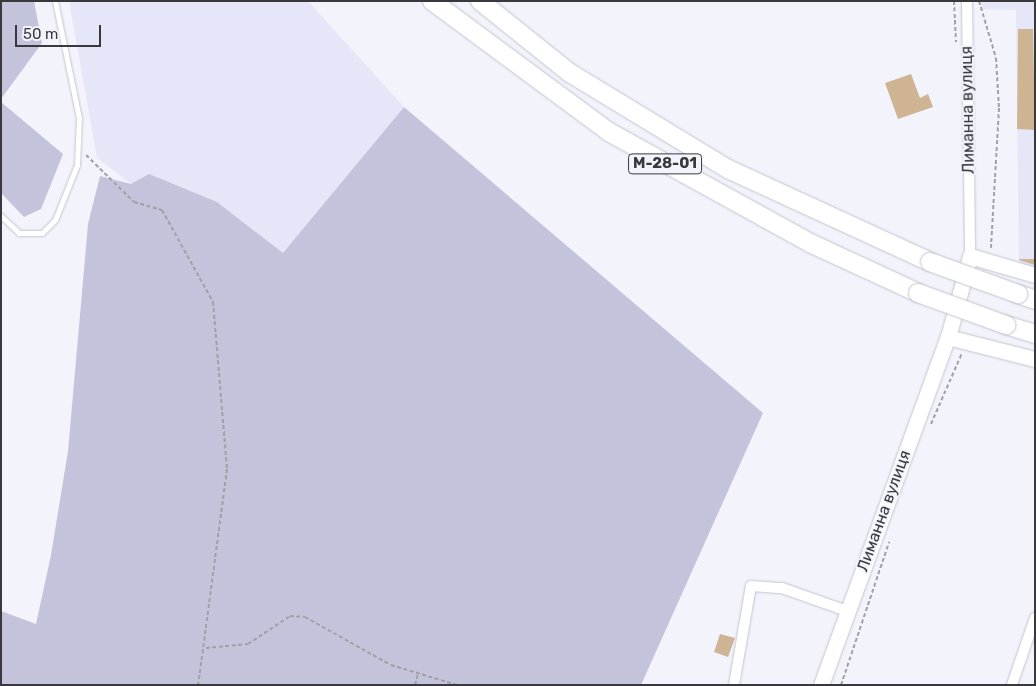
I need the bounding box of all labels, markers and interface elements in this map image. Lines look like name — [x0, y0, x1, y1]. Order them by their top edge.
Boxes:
scale bar — [18, 15, 104, 47]
text: 50 m — [23, 25, 58, 43]
street label: Лиманна вулиця — [957, 46, 979, 174]
road number: М-28-01 — [628, 152, 702, 176]
street label: Лиманна вулиця — [853, 448, 915, 574]

